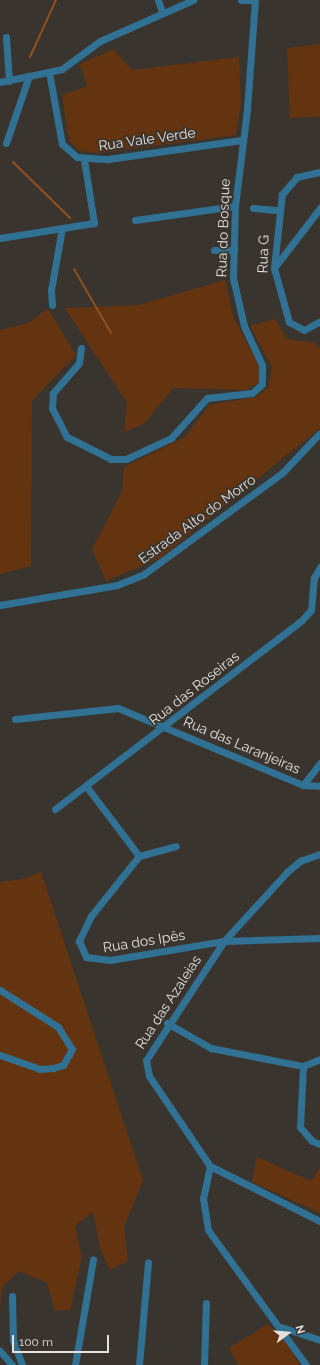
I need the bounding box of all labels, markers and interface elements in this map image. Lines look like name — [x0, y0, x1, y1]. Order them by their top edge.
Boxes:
street label: Rua Vale Verde — [97, 124, 197, 154]
street label: Rua do Bosque — [213, 178, 233, 278]
street label: Rua G — [254, 234, 272, 274]
street label: Estrada Alto do Morro — [135, 471, 259, 567]
street label: Rua das Roseiras — [146, 648, 242, 728]
street label: Rua das Laranjeiras — [181, 713, 303, 777]
street label: Rua dos Ipês — [102, 926, 186, 956]
street label: Rua das Azaleias — [131, 952, 205, 1052]
north arrow — [268, 1313, 308, 1353]
text: N — [293, 1324, 307, 1335]
scale bar — [14, 1327, 111, 1353]
text: 100 m — [19, 1335, 53, 1349]

